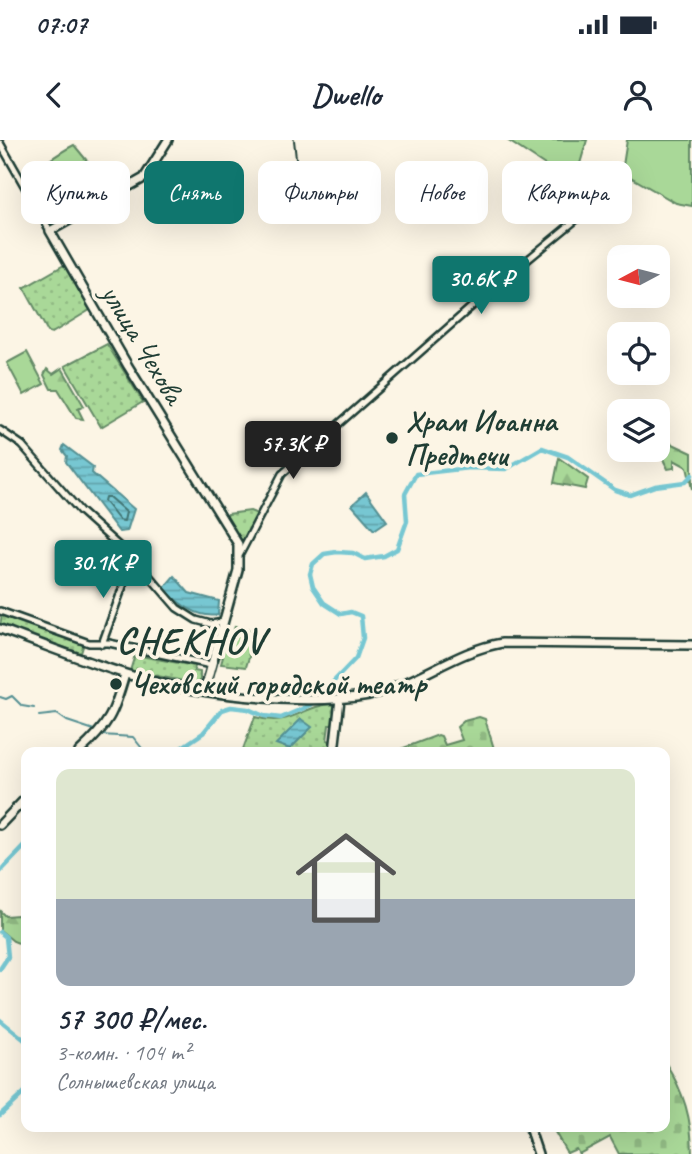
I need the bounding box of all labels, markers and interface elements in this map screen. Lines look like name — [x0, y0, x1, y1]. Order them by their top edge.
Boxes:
text: 07:07 — [35, 8, 87, 41]
text: Dwello — [311, 74, 381, 115]
icon: back — [35, 76, 73, 114]
icon: person — [619, 76, 657, 114]
chip: Купить — [21, 161, 130, 224]
chip: Снять — [144, 161, 244, 224]
chip: Фильтры — [258, 161, 381, 224]
chip: Новое — [395, 161, 488, 224]
chip: Квартира — [502, 161, 632, 224]
north arrow — [607, 245, 670, 308]
map controls — [607, 245, 670, 462]
pin: 30.6K ₽ — [416, 256, 546, 316]
text: 30.6K ₽ — [448, 264, 514, 293]
street label: улица Чехова — [92, 276, 195, 413]
button: locate — [607, 322, 670, 385]
button: layers — [607, 399, 670, 462]
place label: Храм Иоанна Предтечи — [406, 402, 559, 474]
pin: 57.3K ₽ — [228, 422, 358, 481]
text: 57.3K ₽ — [261, 429, 325, 458]
marker: Храм Иоанна Предтечи — [384, 430, 400, 446]
pin: 30.1K ₽ — [38, 540, 168, 600]
text: 30.1K ₽ — [71, 548, 135, 577]
district label: CHEKHOV — [116, 617, 271, 664]
place label: Чеховский городской театр — [130, 665, 429, 703]
marker: Чеховский городской театр — [108, 676, 124, 692]
icon: home — [283, 815, 409, 941]
text: 57 300 ₽/мес. — [56, 1000, 206, 1038]
text: 3-комн. · 104 m² — [56, 1038, 190, 1067]
text: Солнышевская улица — [56, 1067, 215, 1096]

